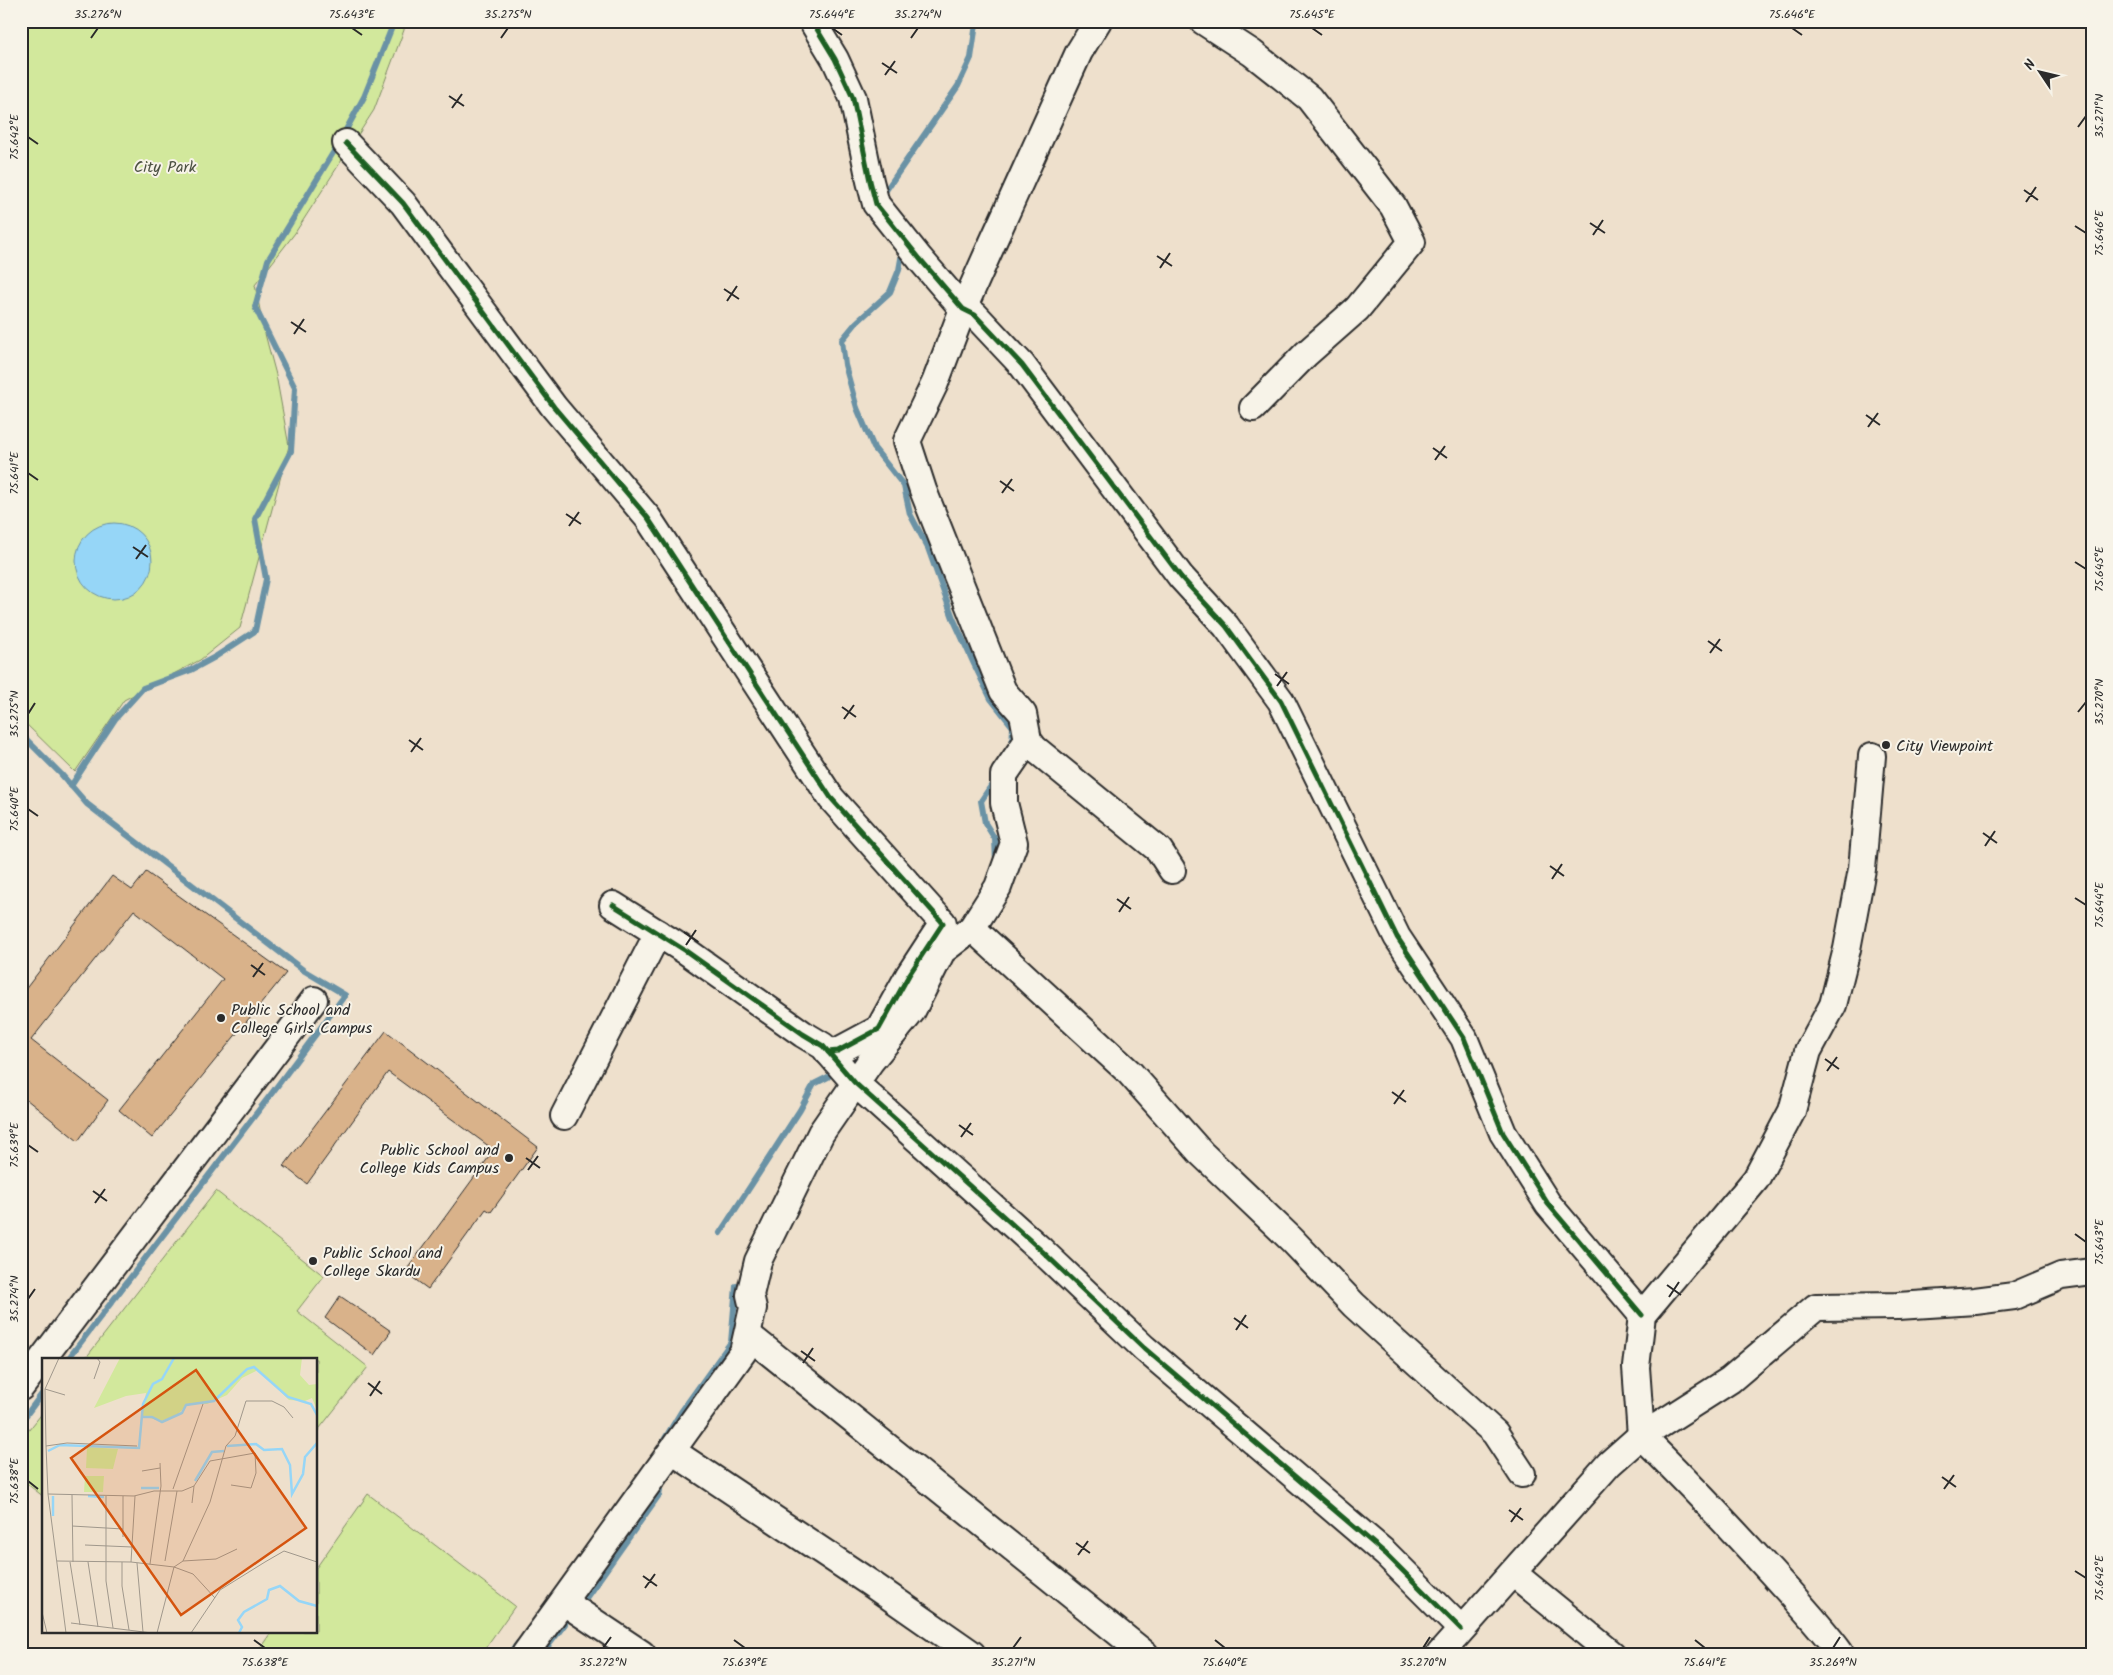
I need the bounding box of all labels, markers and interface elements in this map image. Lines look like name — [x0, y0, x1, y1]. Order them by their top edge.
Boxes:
text: 35.276°N — [74, 5, 122, 24]
text: 75.643°E — [329, 5, 376, 24]
text: 35.275°N — [484, 5, 532, 24]
text: 75.644°E — [809, 5, 856, 24]
text: 35.274°N — [894, 5, 942, 24]
text: 75.645°E — [1289, 5, 1336, 24]
text: 75.646°E — [1769, 5, 1816, 24]
north arrow — [2016, 48, 2066, 98]
text: N — [2019, 55, 2042, 75]
text: 35.271°N — [2090, 94, 2109, 138]
text: 75.642°E — [5, 113, 24, 160]
park label: City Park — [134, 155, 197, 180]
text: 75.646°E — [2090, 209, 2109, 256]
text: 75.641°E — [5, 451, 24, 494]
text: 75.645°E — [2090, 545, 2109, 592]
text: 35.270°N — [2090, 679, 2109, 725]
text: 35.275°N — [5, 690, 24, 738]
place label: City Viewpoint — [1896, 734, 1994, 759]
marker: City Viewpoint — [1880, 739, 1892, 751]
text: 75.640°E — [5, 785, 24, 832]
text: 75.644°E — [2090, 881, 2109, 928]
place label: Public School and College Girls Campus — [231, 998, 372, 1041]
marker: Public School and College Girls Campus — [215, 1012, 227, 1024]
text: 75.639°E — [5, 1121, 24, 1168]
place label: Public School and College Kids Campus — [359, 1138, 500, 1181]
marker: Public School and College Kids Campus — [503, 1152, 515, 1164]
text: 75.643°E — [2090, 1218, 2109, 1265]
place label: Public School and College Skardu — [323, 1241, 443, 1284]
marker: Public School and College Skardu — [307, 1255, 319, 1267]
text: 35.274°N — [5, 1275, 24, 1323]
inset map — [42, 1358, 318, 1632]
text: 75.638°E — [5, 1457, 24, 1504]
text: 75.642°E — [2090, 1554, 2109, 1601]
text: 75.638°E — [242, 1653, 289, 1672]
text: 35.272°N — [579, 1653, 627, 1672]
text: 75.639°E — [722, 1653, 769, 1672]
text: 35.271°N — [991, 1653, 1035, 1672]
text: 75.640°E — [1202, 1653, 1249, 1672]
text: 35.270°N — [1400, 1653, 1446, 1672]
text: 75.641°E — [1684, 1653, 1727, 1672]
text: 35.269°N — [1809, 1653, 1857, 1672]

